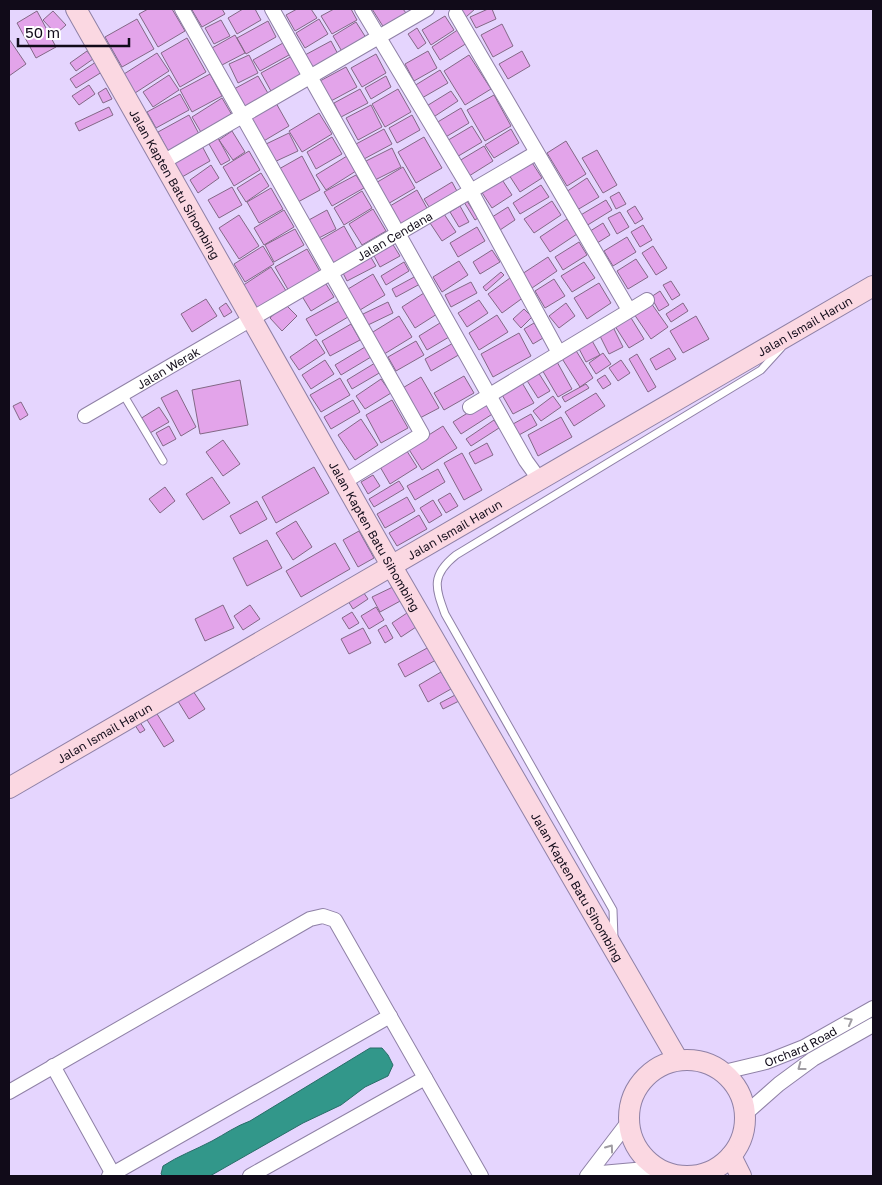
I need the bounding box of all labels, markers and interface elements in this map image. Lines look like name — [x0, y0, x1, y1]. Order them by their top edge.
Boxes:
scale bar — [18, 15, 129, 47]
text: 50 m — [25, 23, 60, 41]
street label: Jalan Kapten Batu Sihombing — [127, 106, 224, 262]
street label: Jalan Cendana — [354, 208, 435, 264]
street label: Jalan Ismail Harun — [754, 292, 855, 359]
street label: Jalan Werak — [134, 343, 202, 392]
street label: Jalan Kapten Batu Sihombing — [326, 458, 424, 614]
street label: Jalan Ismail Harun — [404, 496, 504, 563]
street label: Jalan Ismail Harun — [54, 699, 154, 766]
street label: Jalan Kapten Batu Sihombing — [528, 809, 627, 964]
one-way arrow — [844, 1018, 853, 1028]
street label: Orchard Road — [762, 1023, 839, 1070]
one-way arrow — [797, 1061, 807, 1070]
one-way arrow — [604, 1144, 613, 1154]

